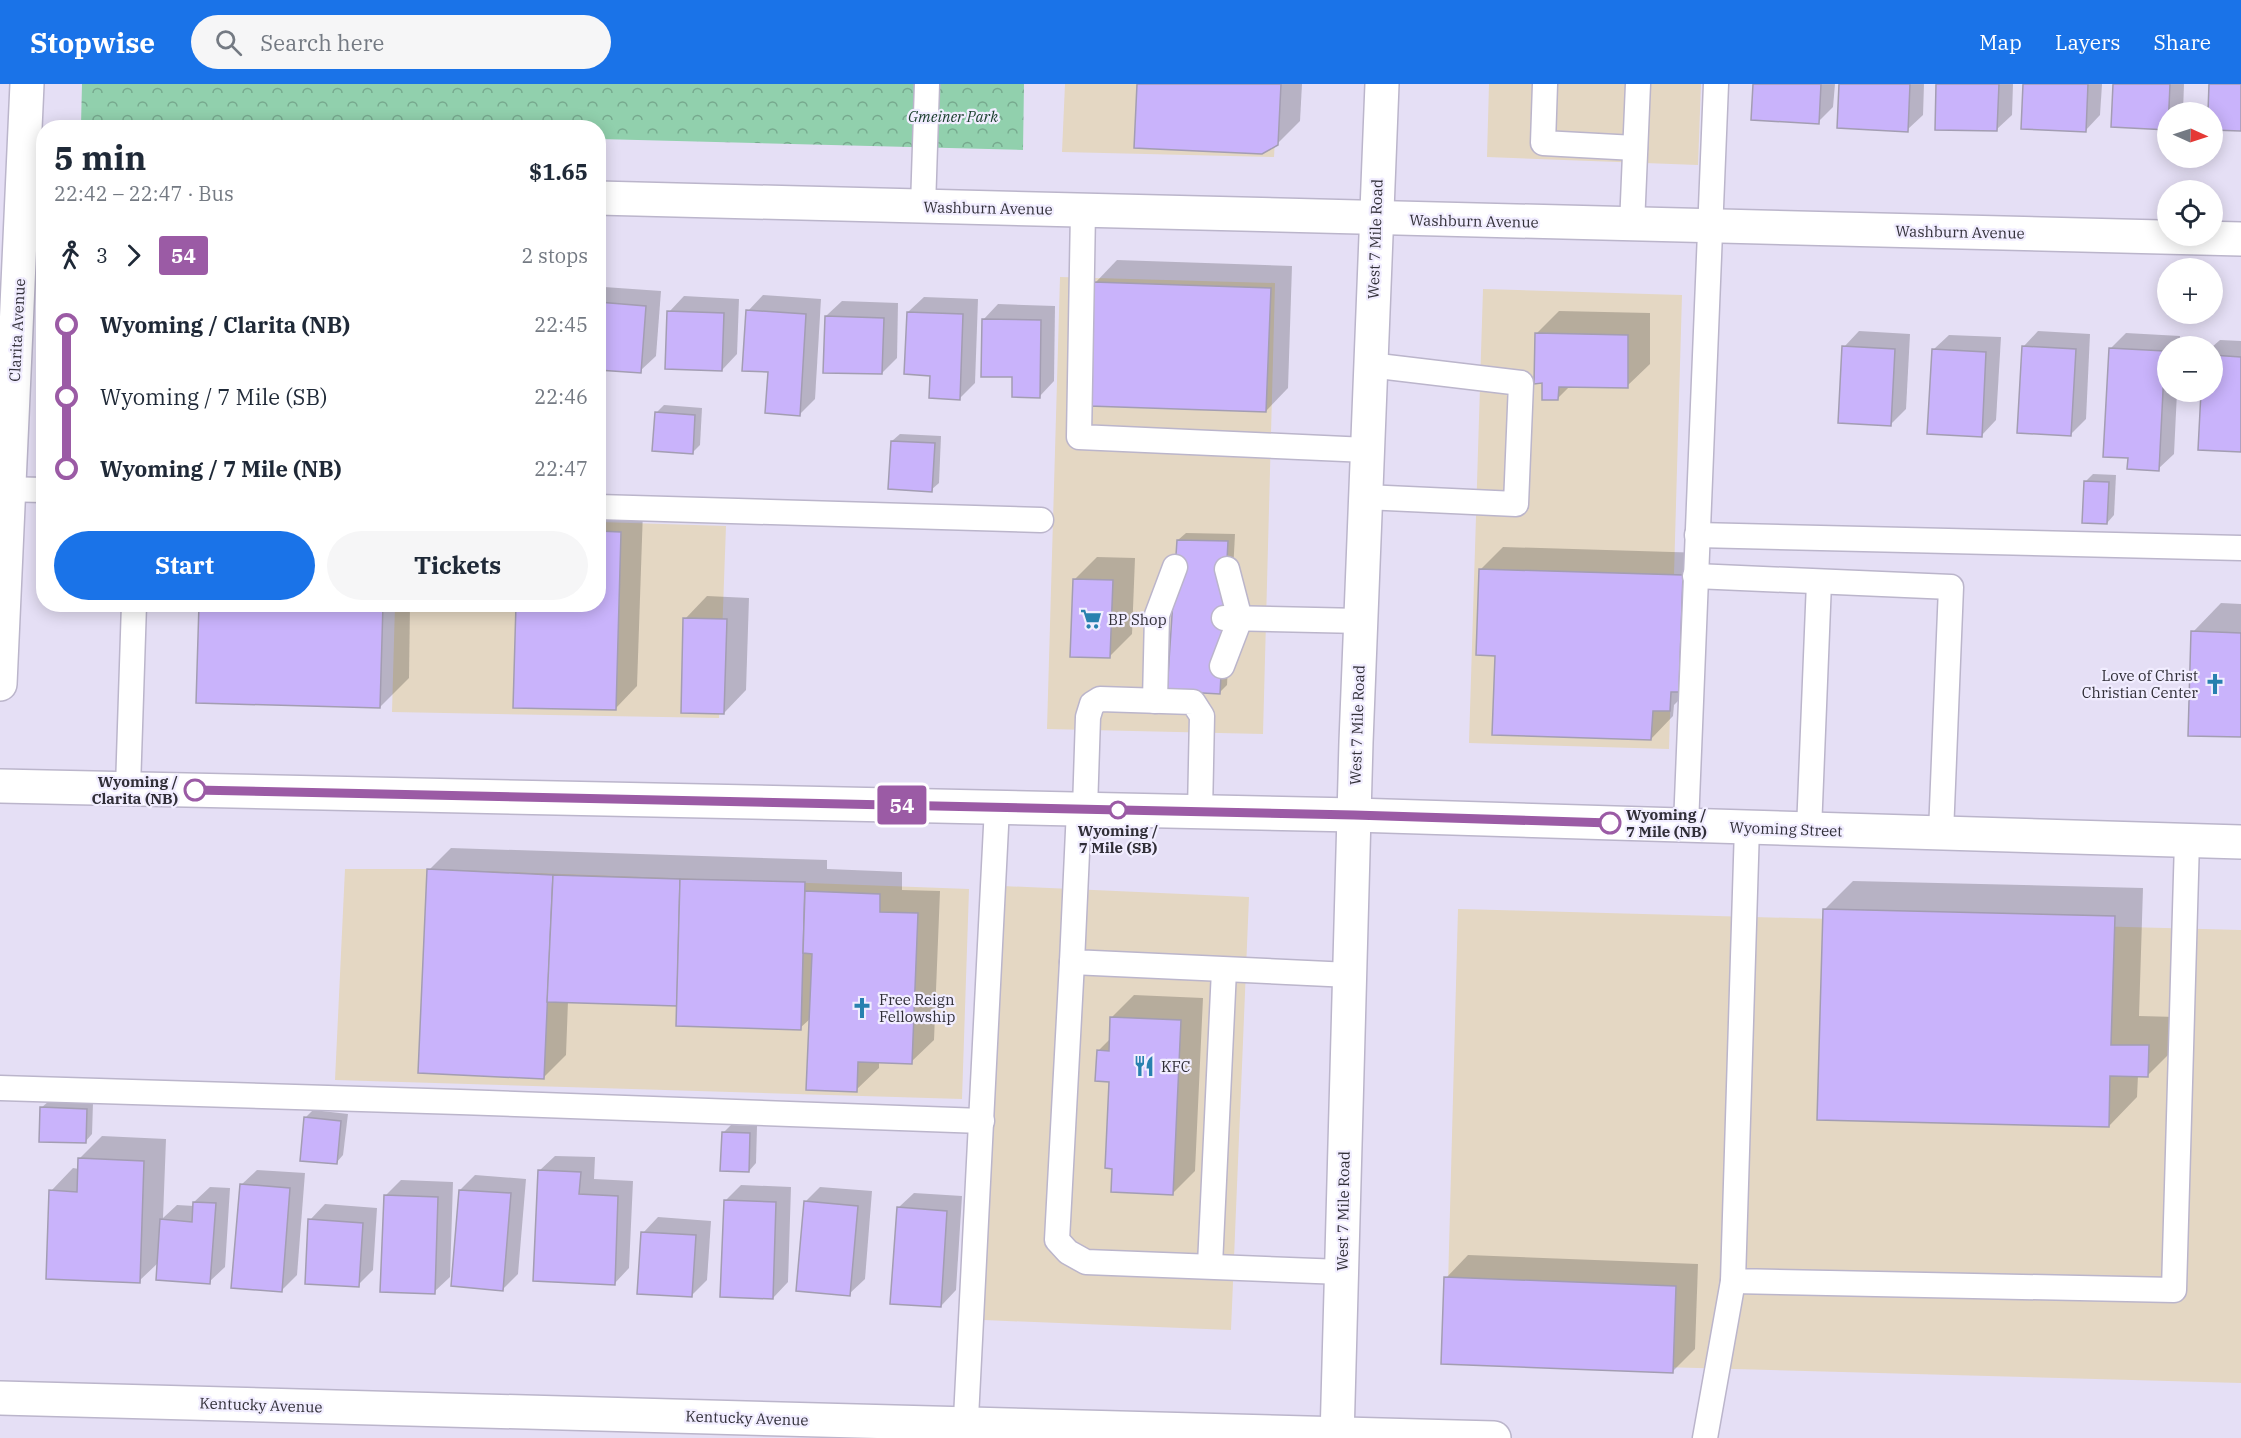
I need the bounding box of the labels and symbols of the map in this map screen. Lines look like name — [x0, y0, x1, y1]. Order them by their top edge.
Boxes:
north arrow — [2157, 102, 2223, 168]
park label: Gmeiner Park — [908, 107, 998, 126]
street label: West 7 Mile Road — [1363, 179, 1387, 299]
street label: Washburn Avenue — [923, 197, 1053, 219]
street label: Washburn Avenue — [1409, 210, 1539, 232]
street label: Washburn Avenue — [1895, 221, 2025, 243]
street label: Clarita Avenue — [5, 278, 29, 382]
supermarket icon: BP Shop — [1079, 607, 1103, 631]
place label: BP Shop — [1108, 610, 1167, 629]
street label: West 7 Mile Road — [1345, 665, 1369, 785]
place label: Love of Christ Christian Center — [2082, 666, 2198, 702]
church icon: Love of Christ Christian Center — [2203, 672, 2227, 696]
place label: Wyoming / Clarita (NB) — [91, 772, 178, 808]
marker: Wyoming / Clarita (NB) — [184, 779, 206, 801]
line badge: 54 — [875, 786, 929, 824]
marker: Wyoming / 7 Mile (SB) — [1109, 801, 1127, 819]
place label: Wyoming / 7 Mile (NB) — [1626, 805, 1707, 841]
marker: Wyoming / 7 Mile (NB) — [1599, 812, 1621, 834]
street label: Wyoming Street — [1729, 818, 1843, 840]
place label: Wyoming / 7 Mile (SB) — [1078, 821, 1158, 857]
place label: Free Reign Fellowship — [879, 990, 955, 1026]
church icon: Free Reign Fellowship — [850, 996, 874, 1020]
restaurant icon: KFC — [1132, 1054, 1156, 1078]
place label: KFC — [1161, 1057, 1190, 1076]
street label: West 7 Mile Road — [1332, 1151, 1354, 1271]
street label: Kentucky Avenue — [199, 1393, 323, 1417]
street label: Kentucky Avenue — [685, 1406, 809, 1430]

